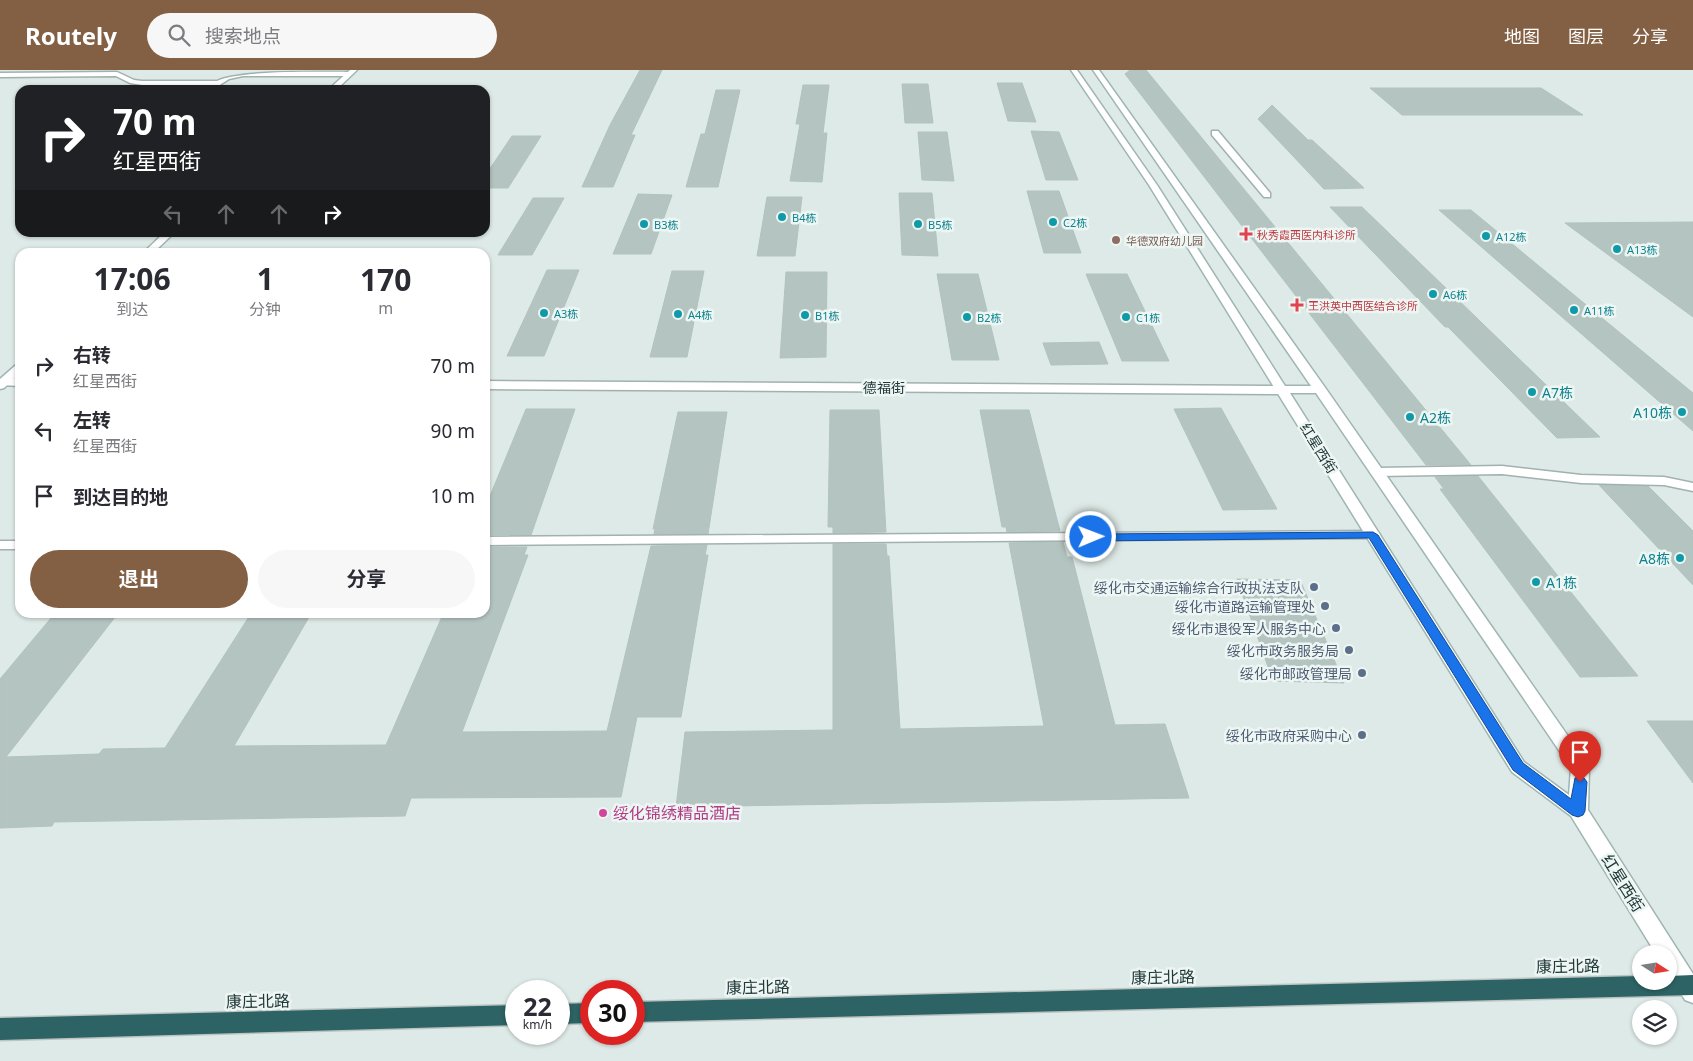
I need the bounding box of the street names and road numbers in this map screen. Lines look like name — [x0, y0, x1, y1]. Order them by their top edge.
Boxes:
street label: 德福街 — [863, 378, 905, 397]
street label: 红星西街 — [1296, 419, 1342, 477]
street label: 红星西街 — [1597, 850, 1649, 916]
street label: 康庄北路 — [1536, 954, 1600, 978]
street label: 康庄北路 — [1131, 965, 1195, 989]
street label: 康庄北路 — [726, 975, 790, 999]
street label: 康庄北路 — [226, 989, 290, 1013]

